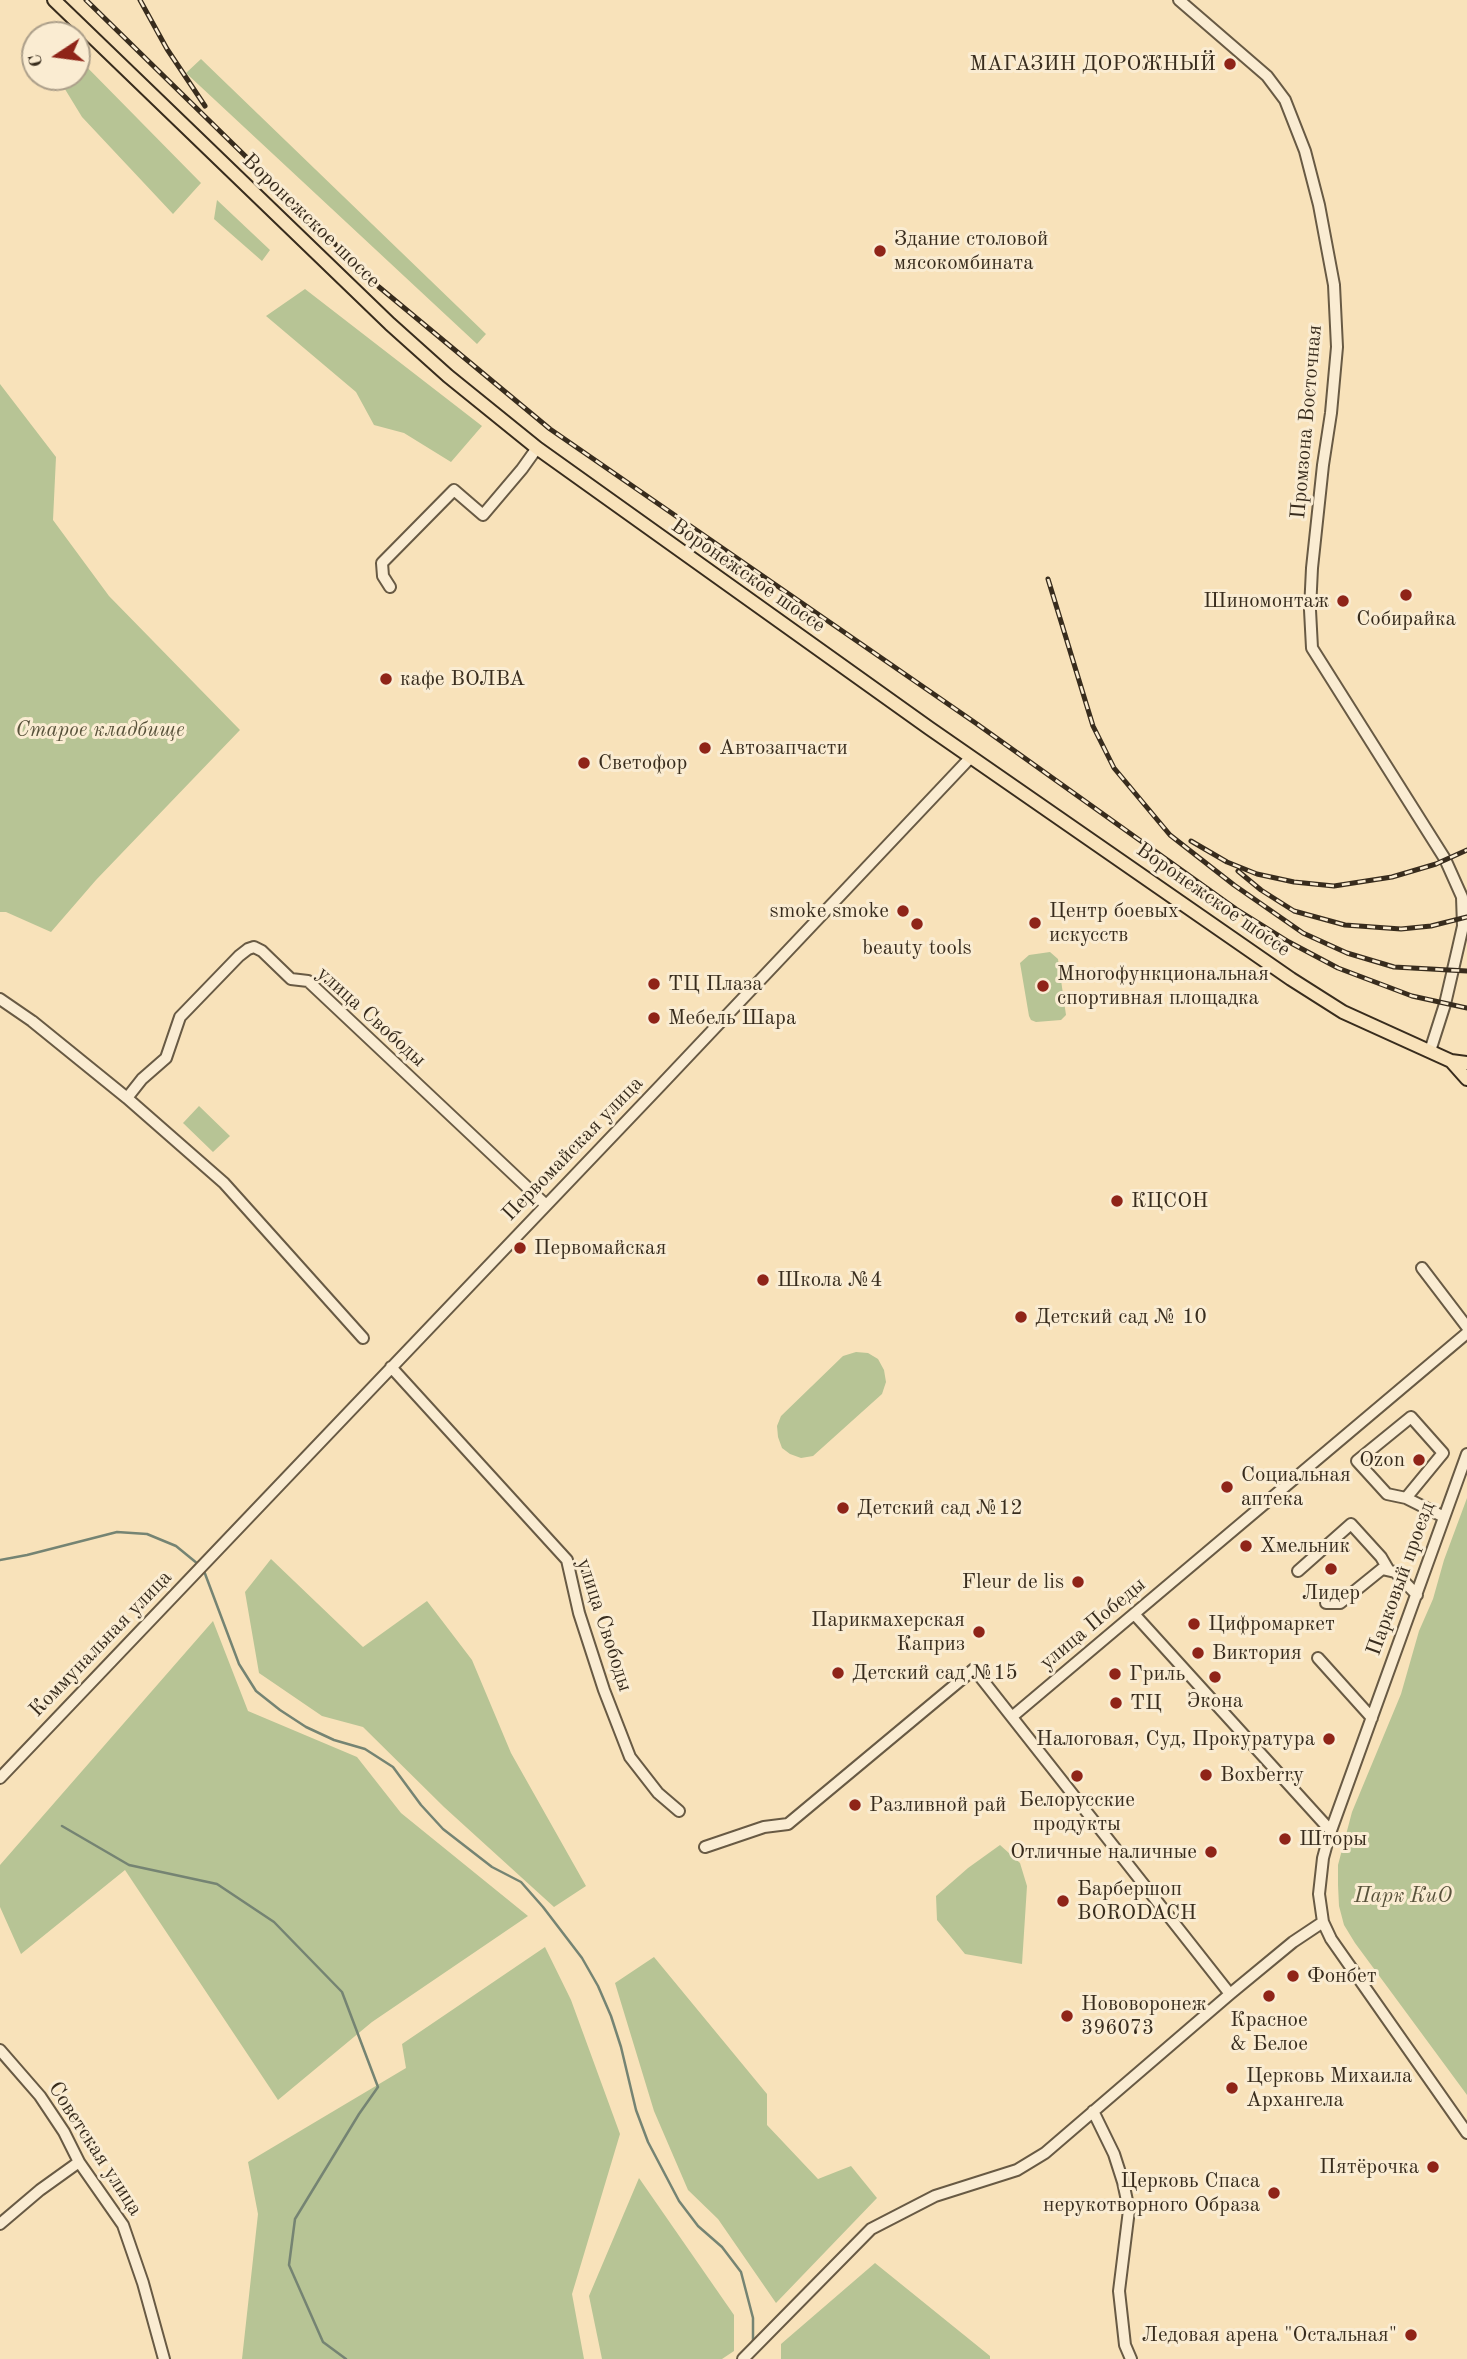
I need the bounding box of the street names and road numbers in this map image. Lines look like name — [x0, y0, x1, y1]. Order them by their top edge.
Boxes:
street label: Воронежское шоссе — [237, 149, 385, 293]
street label: Промзона Восточная — [1286, 324, 1328, 520]
street label: Воронежское шоссе — [666, 513, 830, 639]
street label: Воронежское шоссе — [1131, 837, 1295, 963]
street label: улица Свободы — [311, 961, 431, 1073]
street label: Первомайская улица — [497, 1071, 649, 1227]
street label: Парковый проезд — [1362, 1499, 1440, 1659]
street label: улица Свободы — [571, 1555, 637, 1695]
street label: Коммунальная улица — [24, 1565, 178, 1723]
street label: улица Победы — [1035, 1572, 1151, 1676]
street label: Советская улица — [42, 2077, 148, 2221]

